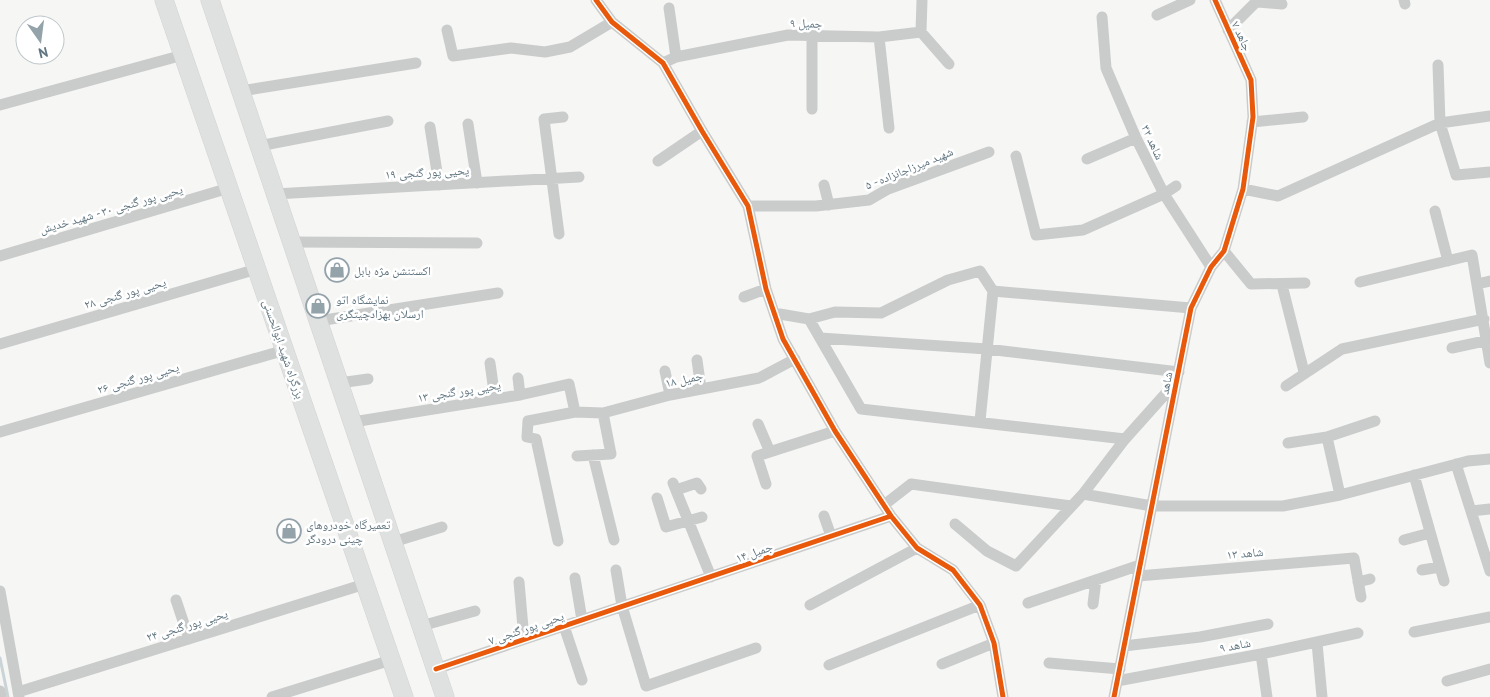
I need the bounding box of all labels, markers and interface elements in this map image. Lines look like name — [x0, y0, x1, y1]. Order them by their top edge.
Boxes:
north arrow — [15, 15, 65, 65]
street label: جمیل ۹ — [790, 15, 823, 31]
street label: جاهد ۷ — [1229, 19, 1256, 54]
text: N — [37, 43, 50, 62]
street label: شاهد ۳۲ — [1138, 122, 1168, 162]
street label: شهید میرزاجانزاده - ۵ — [863, 143, 955, 193]
street label: یحیی پور گنجی ۱۹ — [385, 162, 470, 182]
street label: یحیی پور گنجی ۳۰ - شهید خدیش — [38, 181, 185, 237]
shop icon: اکستنشن مژه بابل — [324, 257, 350, 283]
place label: اکستنشن مژه بابل — [354, 263, 431, 278]
street label: یحیی پور گنجی ۲۸ — [82, 274, 168, 312]
place label: نمایشگاه اتو ارسلان بهزادچیتگری — [336, 292, 424, 321]
shop icon: نمایشگاه اتو ارسلان بهزادچیتگری — [305, 293, 331, 319]
street label: بزرگراه شهید ابوالحسنی — [260, 297, 308, 401]
street label: یحیی پور گنجی ۲۶ — [95, 359, 181, 397]
street label: جمیل ۱۸ — [664, 368, 705, 390]
street label: شاهد — [1156, 370, 1176, 396]
street label: یحیی پور گنجی ۱۳ — [416, 377, 502, 405]
place label: تعمیرگاه خودروهای چینی درودگر — [305, 517, 391, 546]
shop icon: تعمیرگاه خودروهای چینی درودگر — [276, 518, 302, 544]
street label: جمیل ۱۴ — [734, 539, 775, 565]
street label: شاهد ۱۳ — [1226, 544, 1264, 562]
street label: یحیی پور گنجی ۲۴ — [145, 605, 230, 645]
street label: یحیی پور گنجی ۷ — [486, 608, 566, 648]
street label: شاهد ۹ — [1218, 635, 1252, 655]

